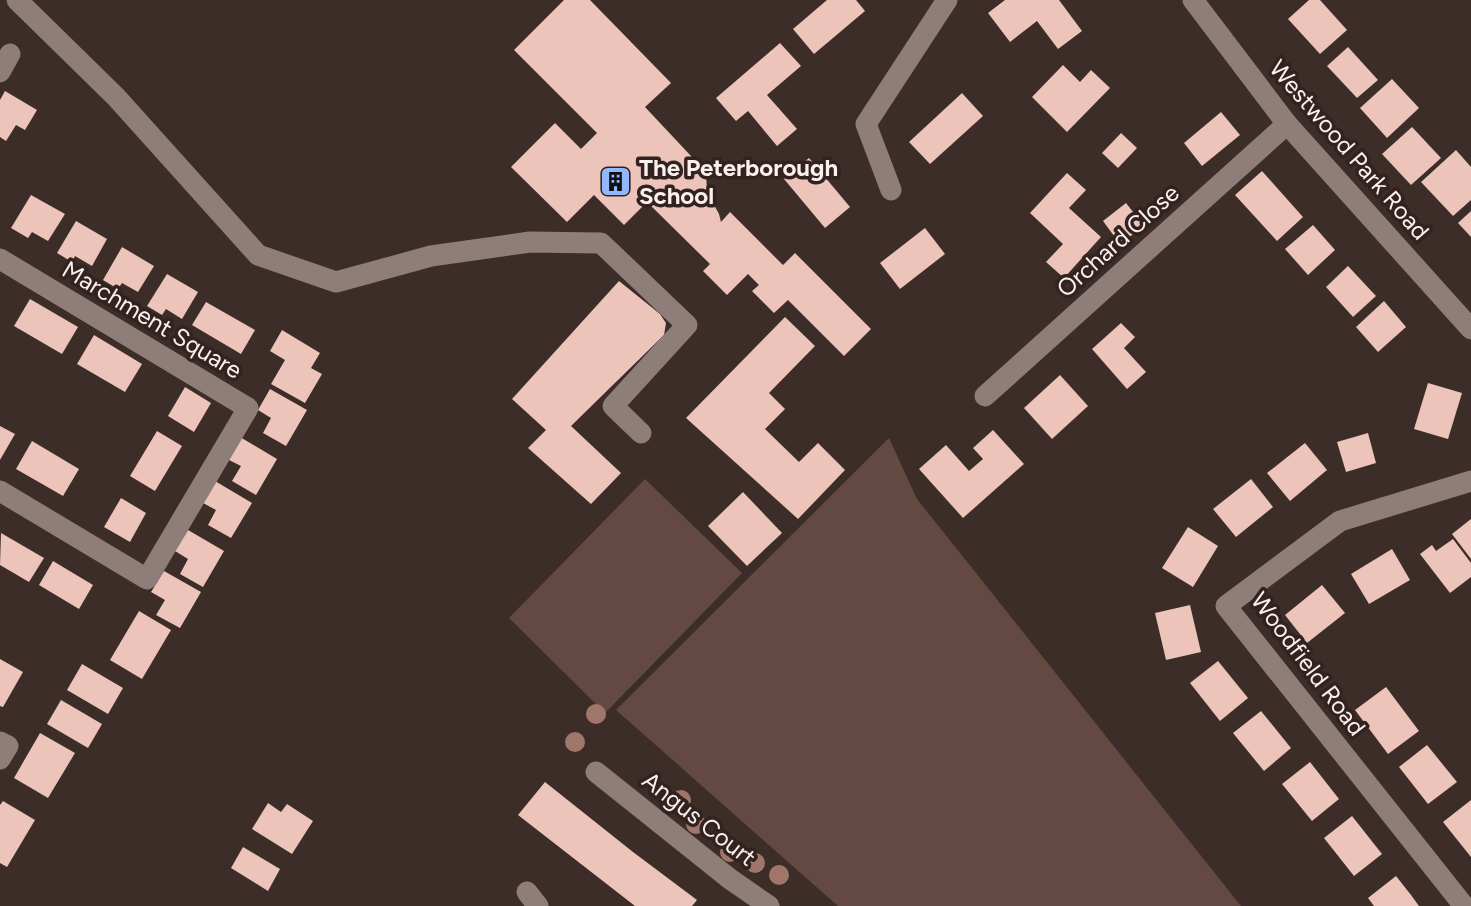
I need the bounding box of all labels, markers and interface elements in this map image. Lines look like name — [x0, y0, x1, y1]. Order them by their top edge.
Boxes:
street label: Westwood Park Road — [1263, 54, 1435, 245]
place label: The Peterborough School — [639, 153, 838, 210]
building icon: The Peterborough School — [599, 165, 633, 199]
street label: Orchard Close — [1051, 178, 1185, 303]
street label: Marchment Square — [57, 254, 247, 385]
street label: Woodfield Road — [1245, 586, 1372, 741]
street label: Angus Court — [637, 765, 762, 872]

